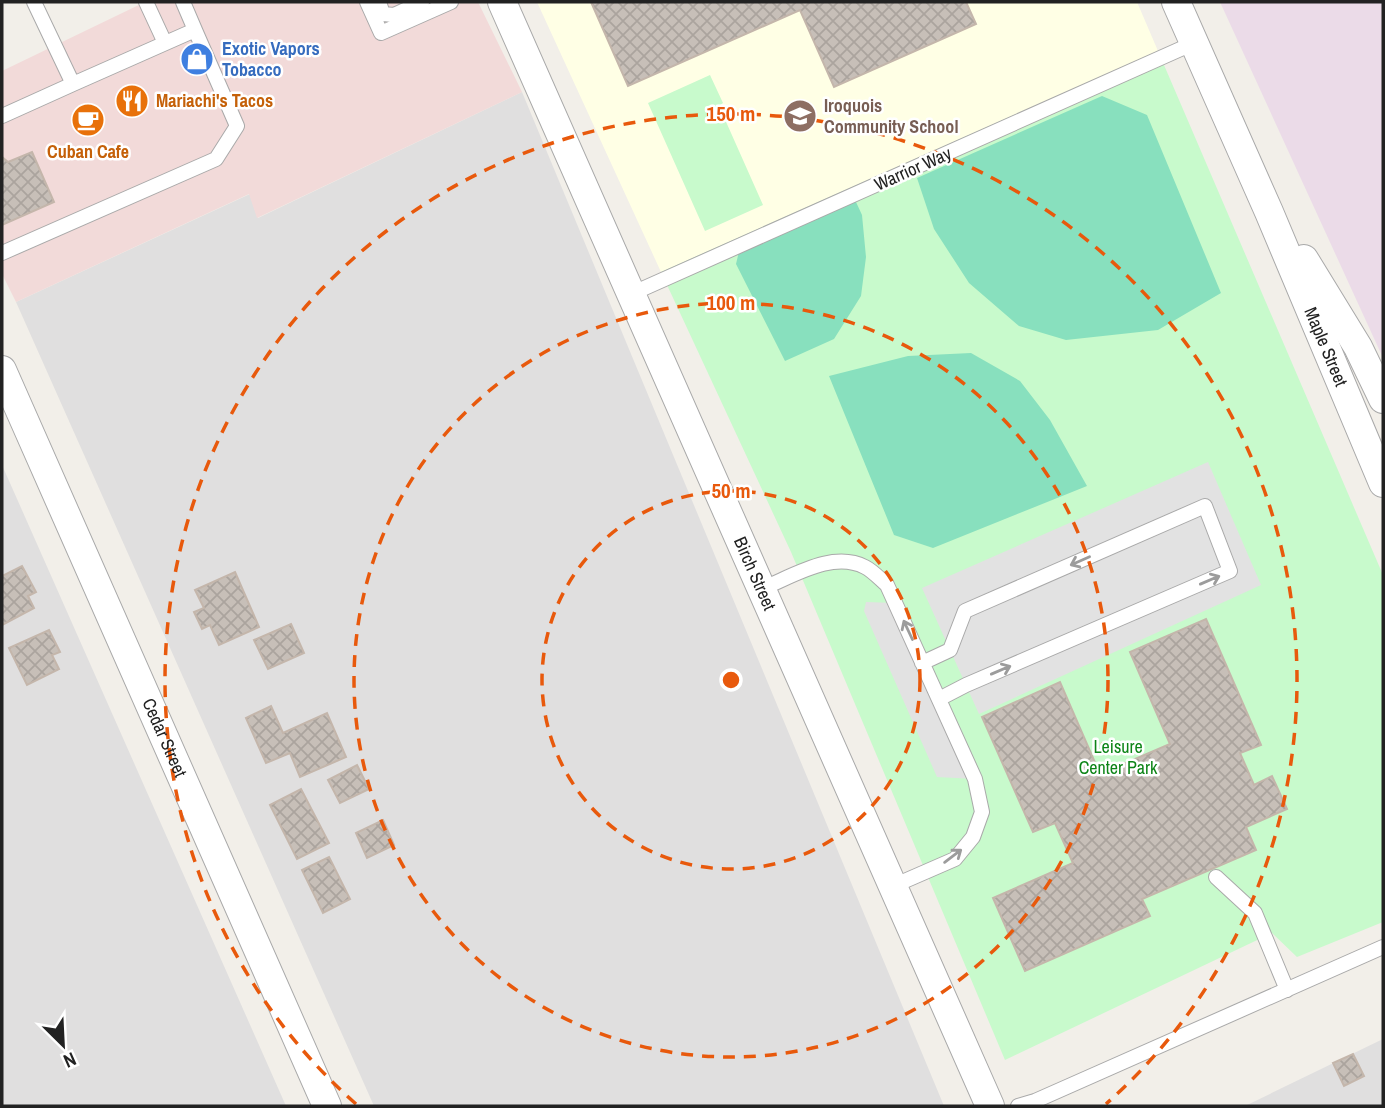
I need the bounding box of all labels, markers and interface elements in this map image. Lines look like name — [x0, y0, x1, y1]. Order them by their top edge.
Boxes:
place label: Exotic Vapors Tobacco — [222, 36, 320, 82]
shop icon: Exotic Vapors Tobacco — [178, 40, 216, 78]
restaurant icon: Mariachi's Tacos — [113, 82, 151, 120]
place label: Mariachi's Tacos — [156, 88, 273, 113]
place label: Iroquois Community School — [824, 93, 959, 139]
school or university icon: Iroquois Community School — [781, 97, 819, 135]
text: 150 m — [707, 99, 755, 128]
cafe icon: Cuban Cafe — [69, 101, 107, 139]
place label: Cuban Cafe — [47, 139, 129, 164]
street label: Warrior Way — [870, 140, 956, 197]
text: 100 m — [707, 288, 755, 317]
street label: Maple Street — [1298, 303, 1354, 390]
text: 50 m — [711, 476, 751, 505]
street label: Birch Street — [728, 533, 782, 614]
one-way arrow — [1070, 555, 1092, 568]
one-way arrow — [1198, 572, 1220, 585]
one-way arrow — [901, 620, 914, 641]
one-way arrow — [990, 663, 1011, 676]
centre of rings — [719, 668, 743, 692]
street label: Cedar Street — [136, 694, 193, 781]
park label: Leisure Center Park — [1079, 734, 1158, 780]
one-way arrow — [944, 849, 962, 864]
north arrow — [28, 1010, 98, 1080]
text: N — [59, 1046, 80, 1075]

